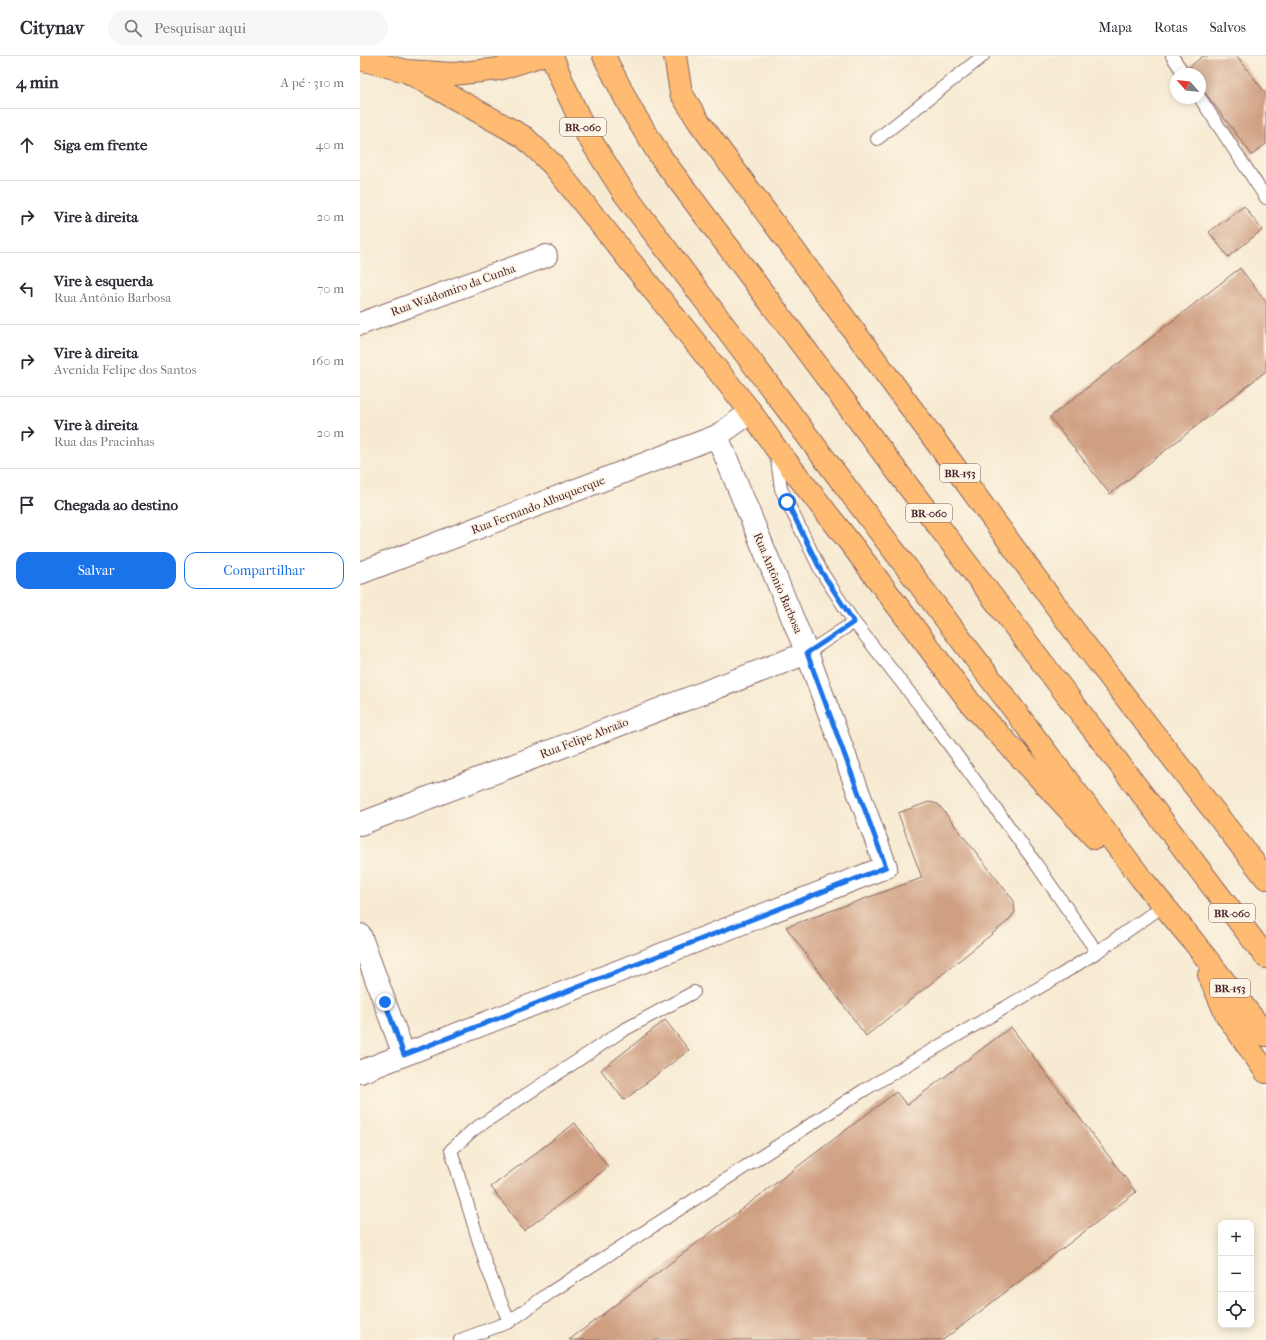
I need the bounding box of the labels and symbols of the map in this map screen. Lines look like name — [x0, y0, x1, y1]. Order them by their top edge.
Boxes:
north arrow — [1170, 68, 1206, 104]
road number: BR-060 — [560, 118, 606, 136]
street label: Rua Waldomiro da Cunha — [389, 261, 518, 319]
road number: BR-153 — [940, 464, 980, 482]
street label: Rua Fernando Albuquerque — [469, 473, 607, 537]
route start — [778, 493, 796, 511]
road number: BR-060 — [906, 504, 952, 522]
street label: Rua Antônio Barbosa — [750, 530, 806, 636]
street label: Rua Felipe Abraão — [538, 715, 630, 761]
road number: BR-060 — [1209, 904, 1255, 922]
road number: BR-153 — [1210, 979, 1250, 997]
route end — [376, 993, 394, 1011]

